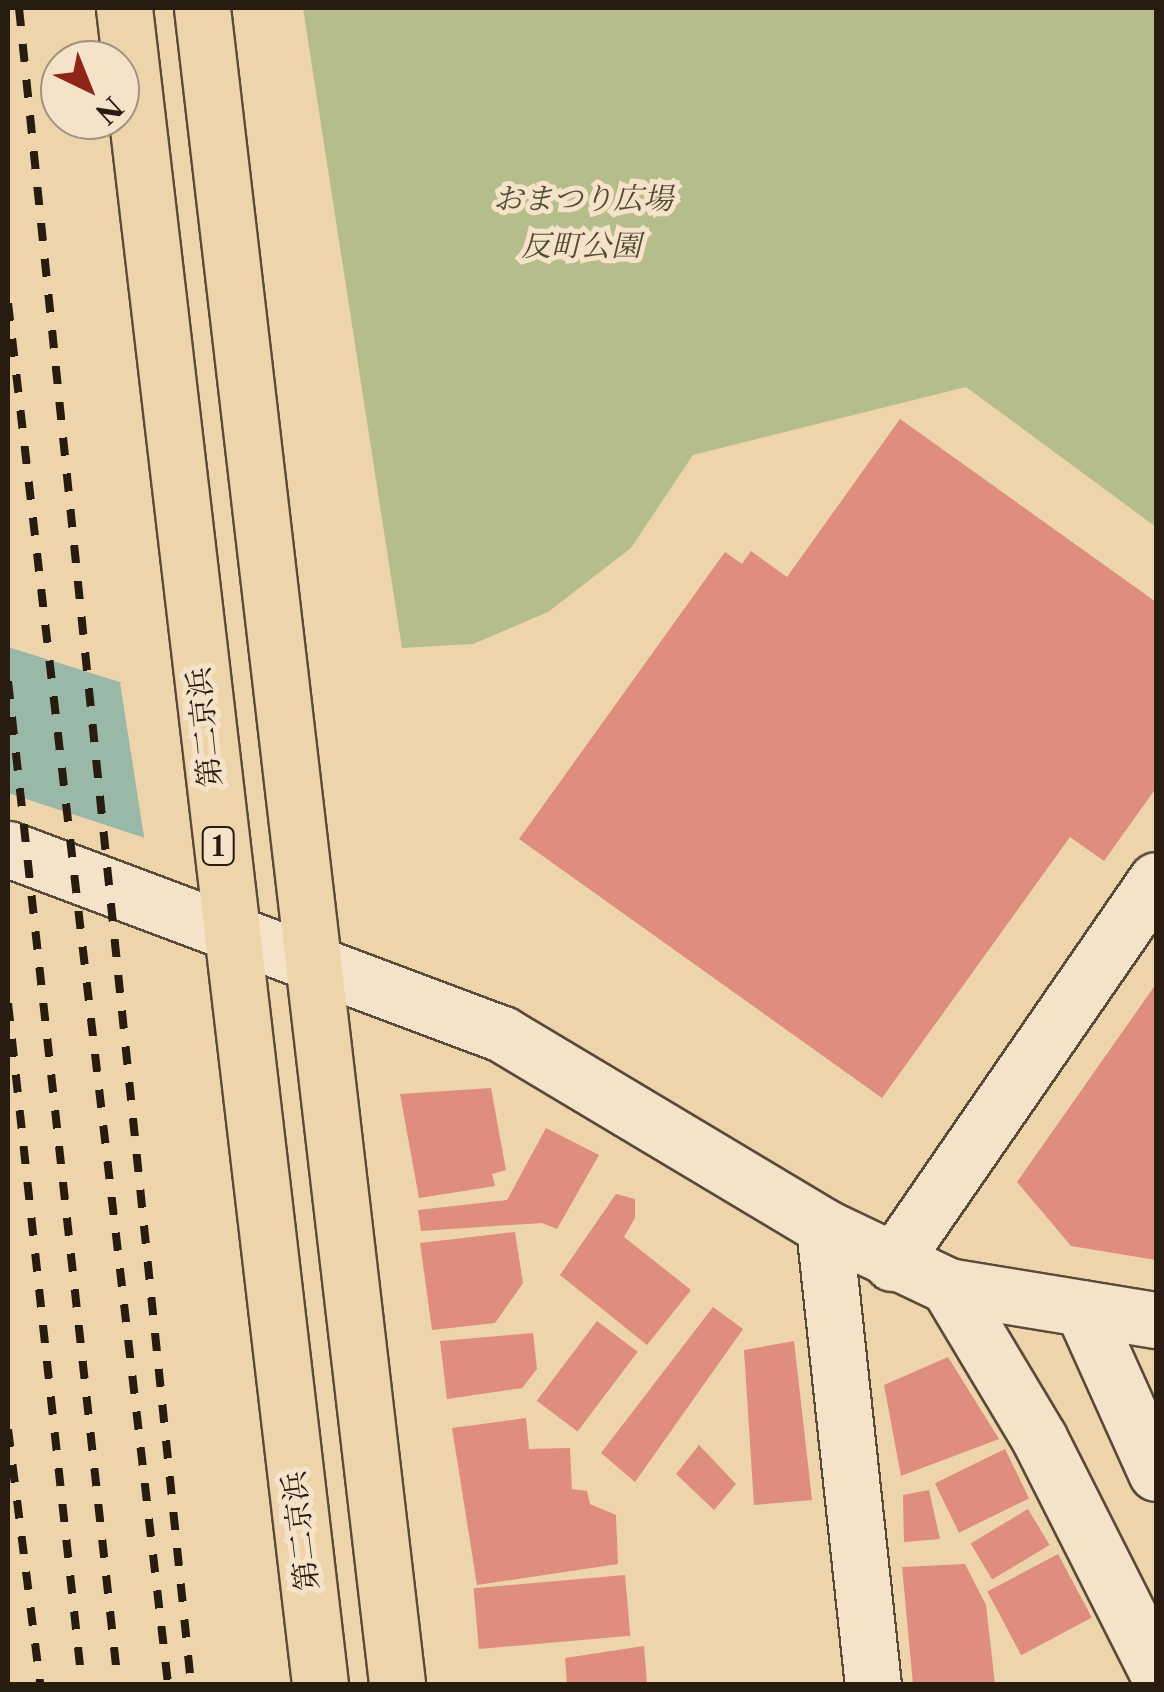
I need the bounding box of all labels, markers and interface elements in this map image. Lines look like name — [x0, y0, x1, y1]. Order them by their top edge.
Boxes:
north arrow — [40, 40, 140, 140]
text: N — [89, 90, 130, 131]
park label: おまつり広場 — [493, 181, 673, 217]
park label: 反町公園 — [521, 228, 641, 264]
street label: 第二京浜 — [181, 665, 229, 789]
road number: 1 — [200, 823, 236, 869]
street label: 第二京浜 — [276, 1469, 326, 1593]

